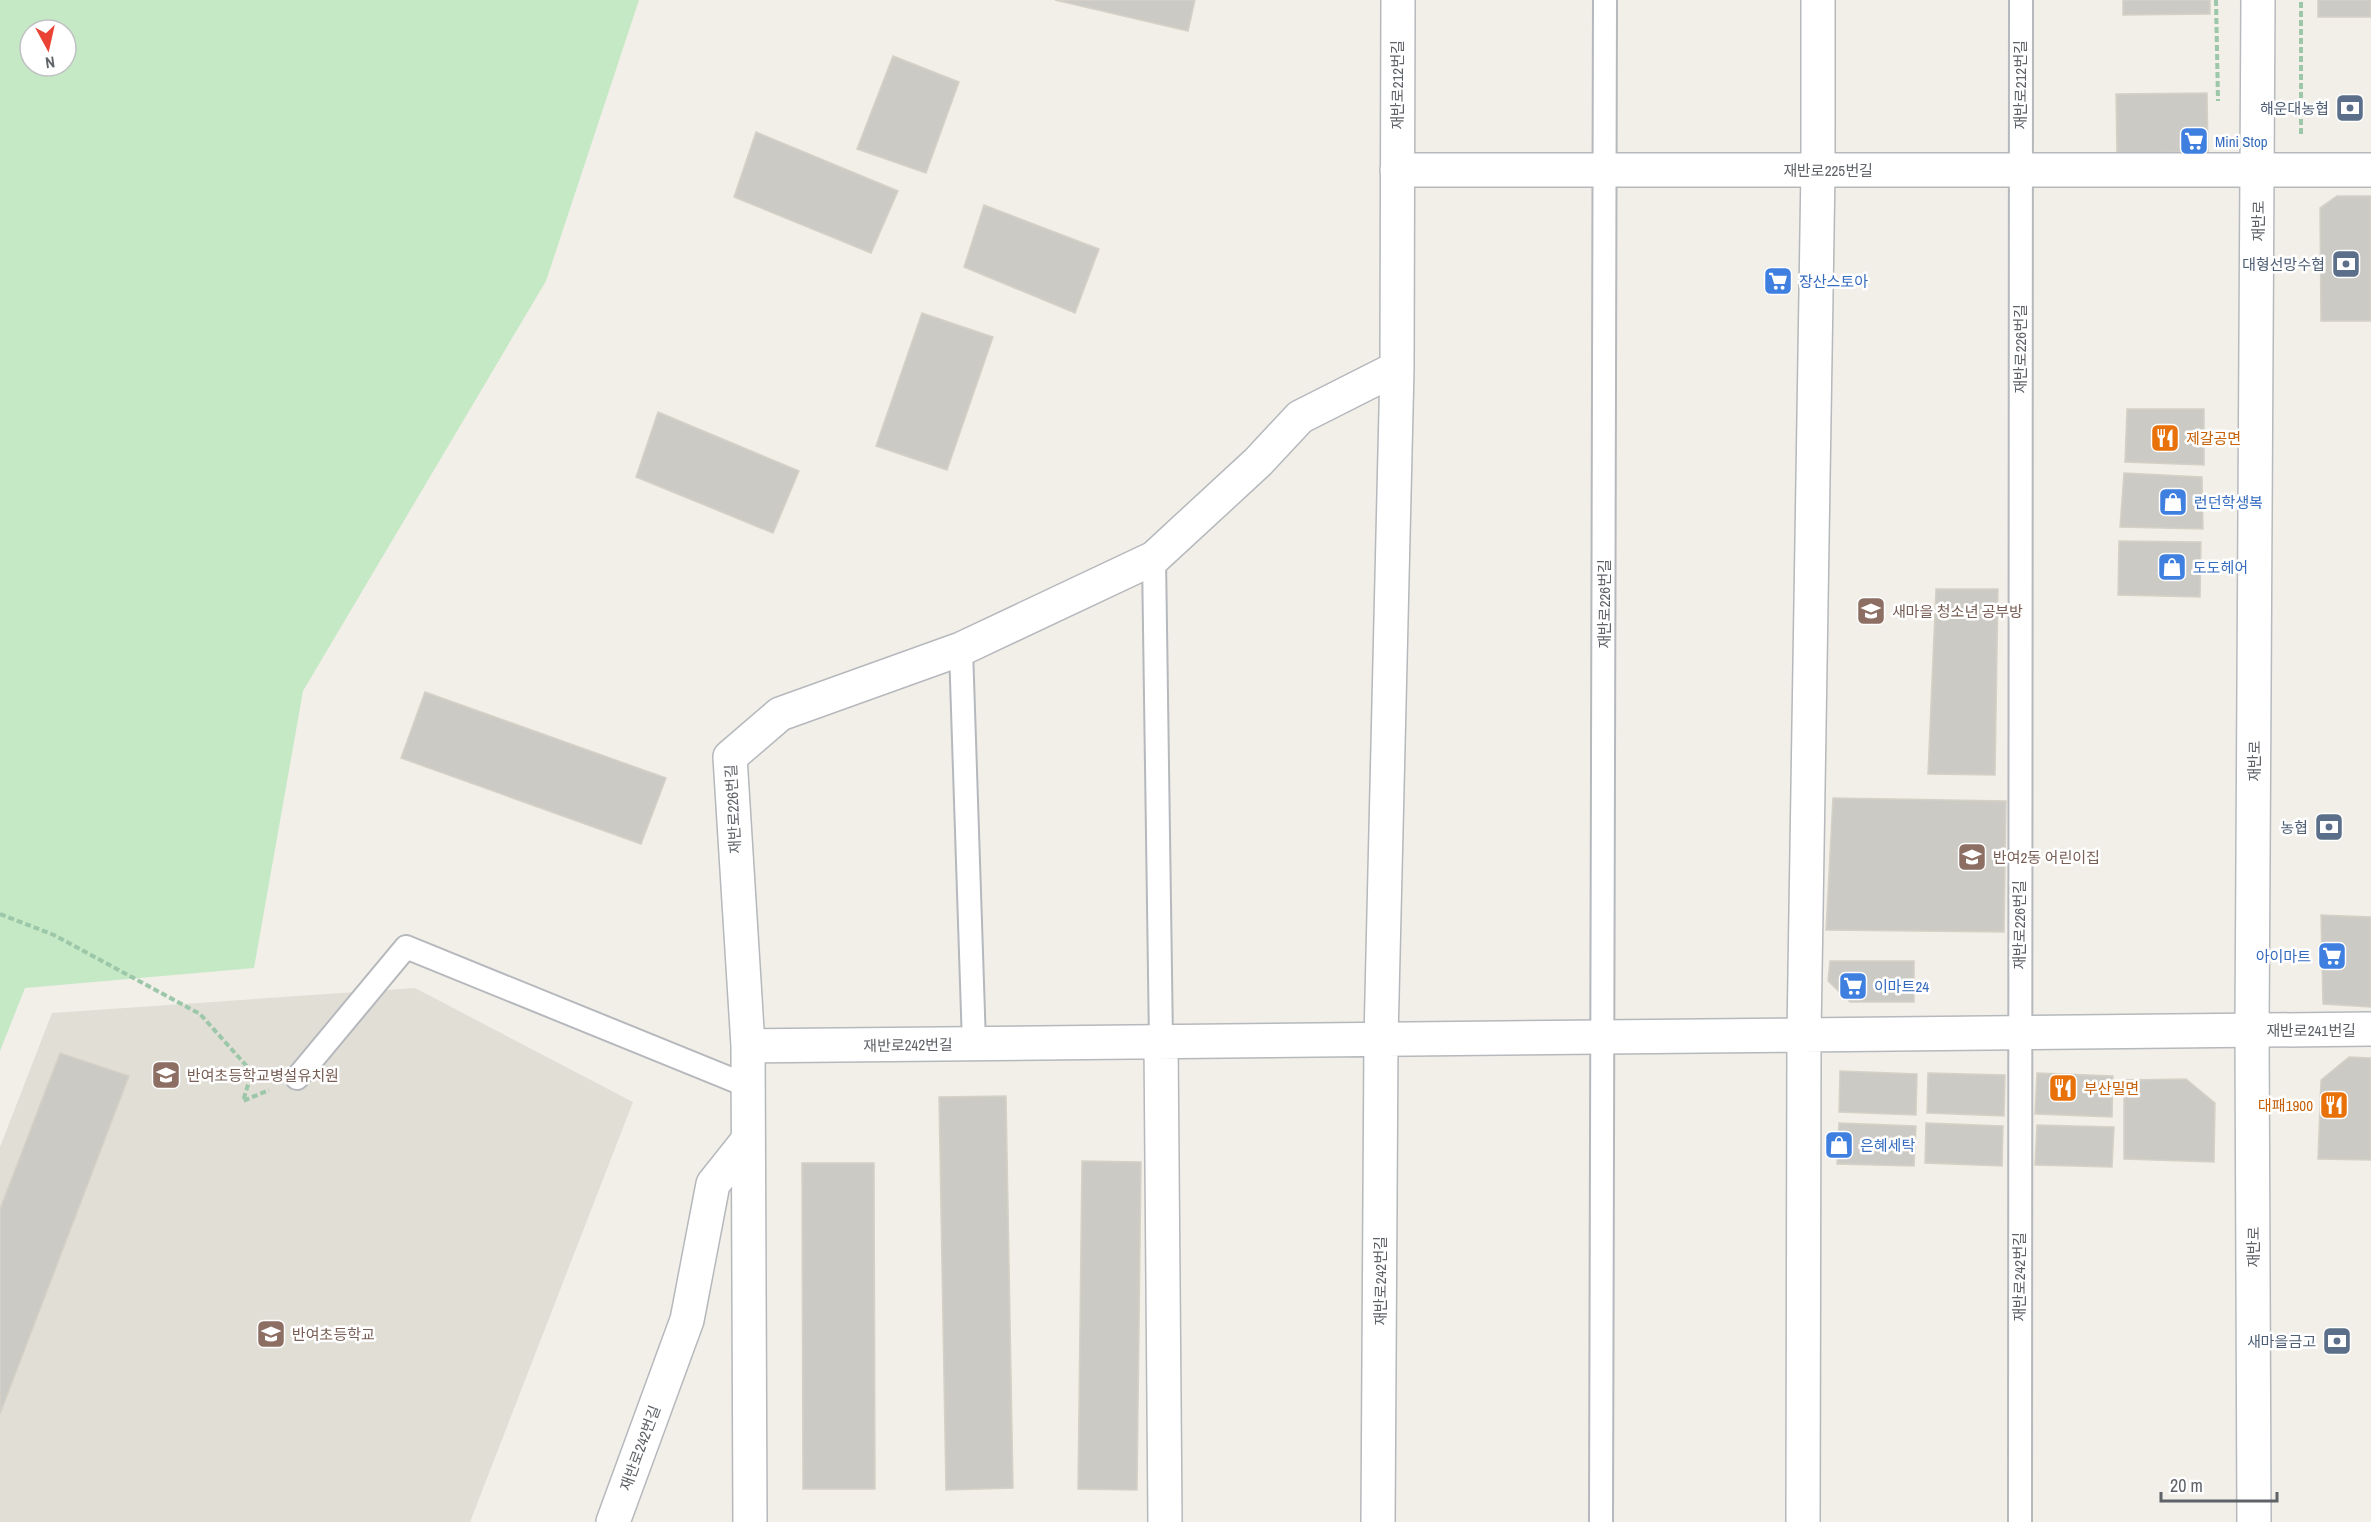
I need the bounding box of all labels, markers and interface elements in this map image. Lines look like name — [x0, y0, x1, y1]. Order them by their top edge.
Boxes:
north arrow — [18, 18, 78, 78]
street label: 재반로212번길 — [1387, 40, 1408, 130]
street label: 재반로212번길 — [2010, 40, 2031, 130]
text: N — [44, 51, 56, 74]
bank icon: 해운대농협 — [2334, 92, 2366, 124]
place label: 해운대농협 — [2260, 98, 2329, 119]
supermarket icon: Mini Stop — [2178, 125, 2210, 157]
place label: Mini Stop — [2215, 131, 2268, 152]
street label: 재반로225번길 — [1783, 160, 1873, 181]
street label: 재반로 — [2248, 200, 2269, 242]
bank icon: 대형선망수협 — [2330, 248, 2362, 280]
place label: 대형선망수협 — [2242, 254, 2325, 275]
supermarket icon: 장산스토아 — [1762, 265, 1794, 297]
place label: 장산스토아 — [1799, 271, 1868, 292]
street label: 재반로226번길 — [2010, 304, 2031, 394]
restaurant icon: 제갈공면 — [2149, 422, 2181, 454]
place label: 제갈공면 — [2186, 428, 2241, 449]
shop icon: 런던학생복 — [2157, 486, 2189, 518]
place label: 런던학생복 — [2194, 492, 2263, 513]
shop icon: 도도헤어 — [2156, 551, 2188, 583]
place label: 도도헤어 — [2193, 557, 2248, 578]
street label: 재반로226번길 — [1594, 559, 1615, 649]
school or university icon: 새마을 청소년 공부방 — [1855, 595, 1887, 627]
place label: 새마을 청소년 공부방 — [1892, 601, 2023, 622]
street label: 재반로 — [2244, 740, 2265, 782]
street label: 재반로226번길 — [720, 764, 746, 854]
bank icon: 농협 — [2313, 811, 2345, 843]
place label: 농협 — [2280, 817, 2308, 838]
school or university icon: 반여2동 어린이집 — [1956, 841, 1988, 873]
place label: 반여2동 어린이집 — [1993, 847, 2100, 868]
street label: 재반로226번길 — [2009, 880, 2030, 970]
supermarket icon: 아이마트 — [2316, 940, 2348, 972]
place label: 아이마트 — [2256, 946, 2311, 967]
supermarket icon: 이마트24 — [1837, 970, 1869, 1002]
place label: 이마트24 — [1874, 976, 1929, 997]
street label: 재반로241번길 — [2266, 1020, 2356, 1041]
street label: 재반로242번길 — [863, 1034, 953, 1056]
school or university icon: 반여초등학교병설유치원 — [150, 1059, 182, 1091]
place label: 반여초등학교병설유치원 — [187, 1065, 339, 1086]
restaurant icon: 부산밀면 — [2047, 1072, 2079, 1104]
place label: 부산밀면 — [2084, 1078, 2139, 1099]
restaurant icon: 대패1900 — [2318, 1089, 2350, 1121]
place label: 대패1900 — [2258, 1095, 2313, 1116]
shop icon: 은혜세탁 — [1823, 1129, 1855, 1161]
place label: 은혜세탁 — [1860, 1135, 1915, 1156]
street label: 재반로 — [2243, 1226, 2264, 1268]
street label: 재반로242번길 — [2009, 1232, 2030, 1322]
street label: 재반로242번길 — [1370, 1236, 1391, 1326]
school or university icon: 반여초등학교 — [255, 1318, 287, 1350]
place label: 반여초등학교 — [292, 1324, 375, 1345]
bank icon: 새마을금고 — [2321, 1325, 2353, 1357]
place label: 새마을금고 — [2247, 1331, 2316, 1352]
street label: 재반로242번길 — [615, 1402, 665, 1494]
scale bar — [2161, 1465, 2276, 1503]
text: 20 m — [2170, 1473, 2203, 1498]

